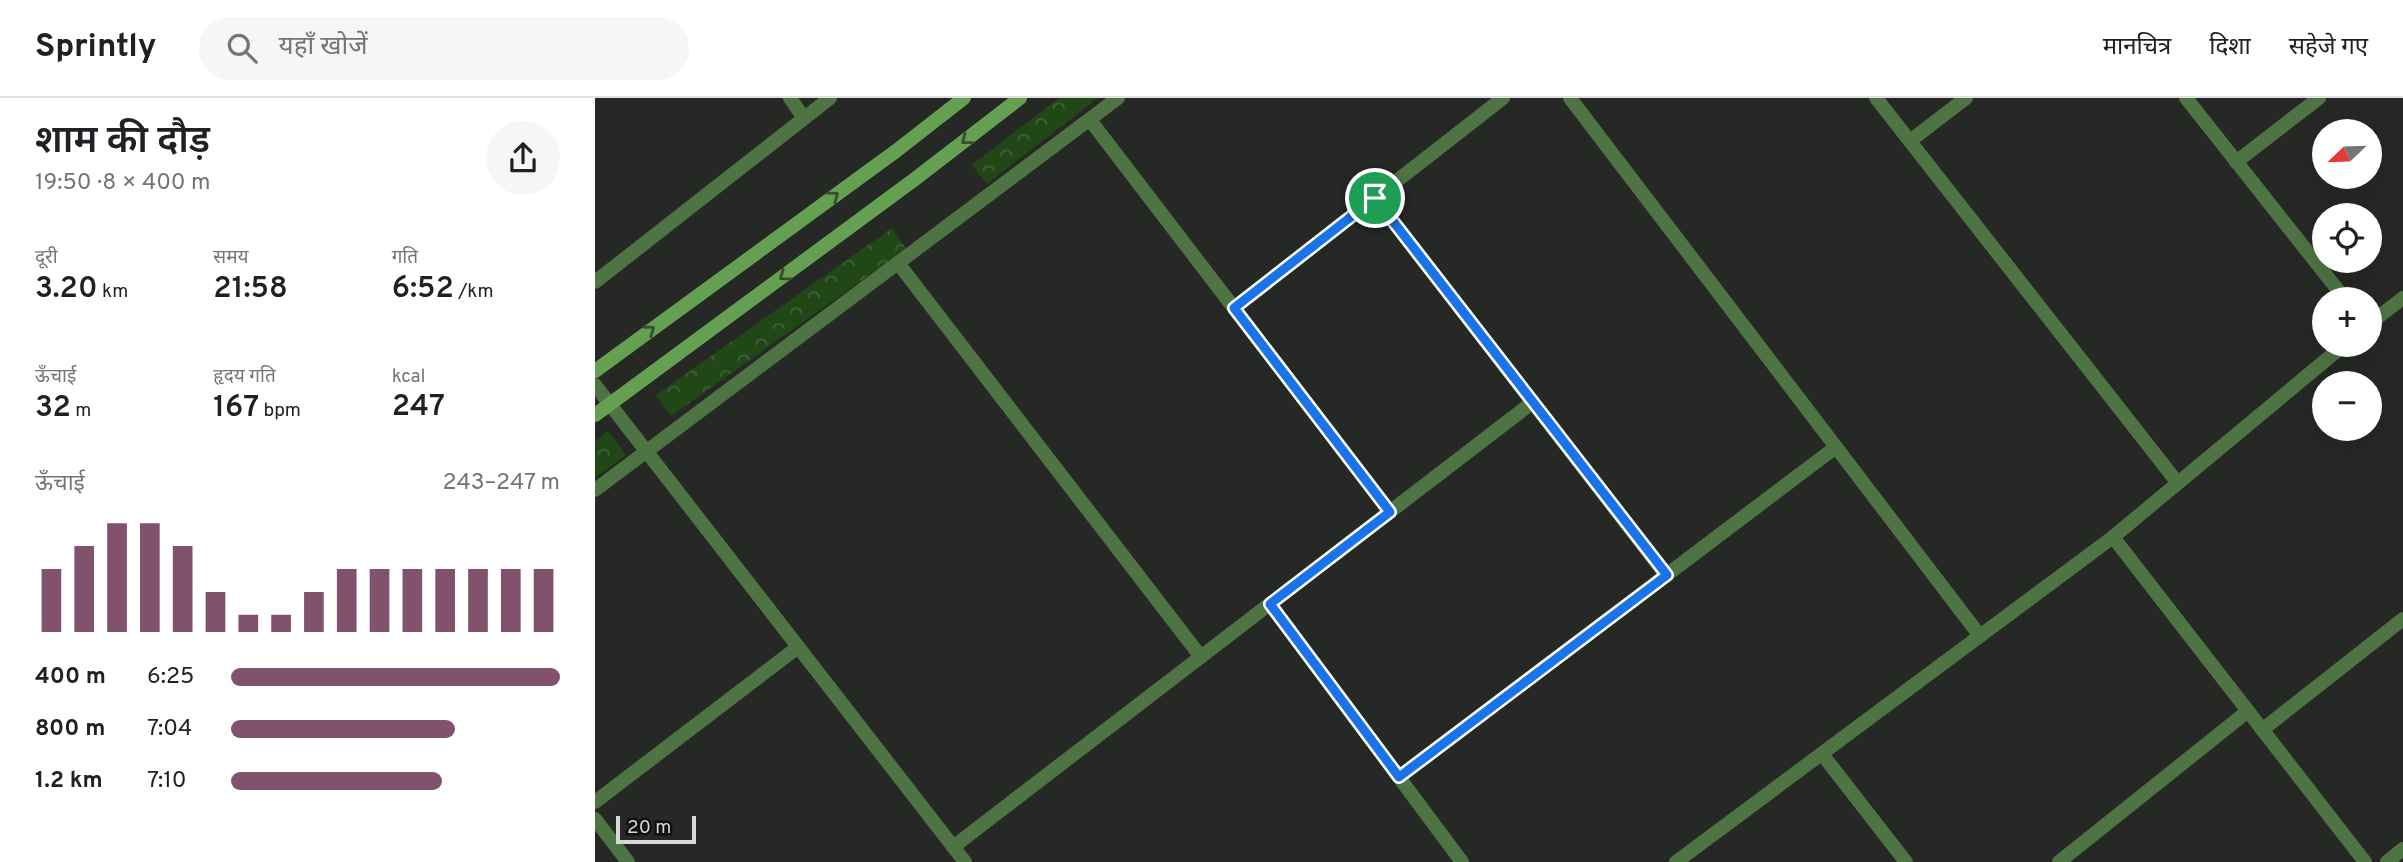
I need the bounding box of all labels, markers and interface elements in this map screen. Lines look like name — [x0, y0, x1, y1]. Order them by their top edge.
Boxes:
search box — [199, 17, 689, 80]
text: Sprintly — [35, 27, 157, 69]
icon: search — [223, 29, 261, 67]
text: यहाँ खोजें — [279, 31, 368, 64]
text: मानचित्र — [2103, 33, 2171, 63]
text: दिशा — [2209, 33, 2251, 63]
text: सहेजे गए — [2289, 33, 2368, 63]
text: शाम की दौड़ — [35, 118, 210, 167]
north arrow — [2312, 119, 2382, 189]
map controls — [2312, 119, 2382, 441]
button: share — [486, 121, 560, 195]
one-way arrow — [961, 131, 974, 144]
pin — [1345, 168, 1405, 228]
text: 19:50 · 8 × 400 m — [35, 169, 211, 198]
icon: arrive — [1356, 179, 1394, 217]
one-way arrow — [826, 192, 839, 205]
button: locate — [2312, 203, 2382, 273]
text: दूरी — [35, 246, 58, 270]
text: समय — [213, 246, 249, 270]
text: गति — [392, 246, 418, 270]
one-way arrow — [779, 268, 792, 280]
text: 3.20 — [35, 271, 98, 308]
text: 21:58 — [213, 271, 288, 308]
text: 6:52 — [392, 271, 454, 308]
text: km — [98, 280, 128, 304]
text: /km — [454, 280, 494, 304]
button: + — [2312, 287, 2382, 357]
one-way arrow — [642, 326, 655, 339]
text: ऊँचाई — [35, 365, 76, 389]
text: हृदय गति — [213, 365, 276, 389]
text: kcal — [392, 365, 425, 389]
button: − — [2312, 371, 2382, 441]
text: 247 — [392, 389, 445, 426]
text: 32 — [35, 390, 71, 427]
text: 167 — [213, 390, 259, 427]
text: m — [71, 399, 91, 423]
text: bpm — [259, 399, 301, 423]
text: 243–247 m — [443, 469, 560, 498]
text: ऊँचाई — [35, 470, 85, 499]
text: 400 m — [35, 663, 106, 692]
text: 6:25 — [147, 663, 194, 692]
text: 800 m — [35, 715, 105, 744]
text: 7:04 — [147, 715, 192, 744]
text: 1.2 km — [35, 767, 103, 796]
text: 7:10 — [147, 767, 187, 796]
scale bar — [616, 813, 697, 845]
text: 20 m — [627, 816, 671, 840]

